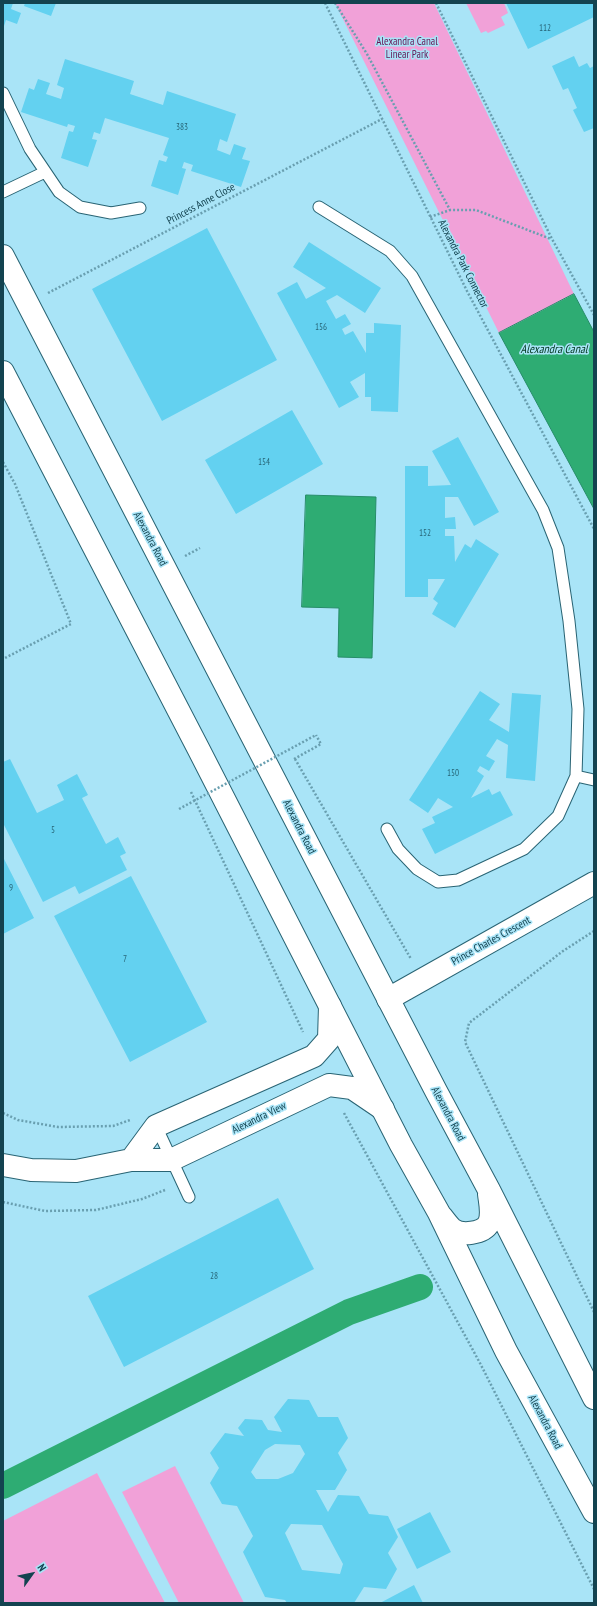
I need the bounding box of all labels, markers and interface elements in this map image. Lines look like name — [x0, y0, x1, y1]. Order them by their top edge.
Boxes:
house number: 112 — [539, 23, 551, 33]
park label: Alexandra Canal Linear Park — [376, 35, 438, 61]
house number: 383 — [176, 122, 188, 132]
street label: Princess Anne Close — [165, 181, 237, 227]
street label: Alexandra Park Connector — [435, 218, 491, 310]
house number: 156 — [315, 322, 327, 332]
water label: Alexandra Canal — [520, 343, 588, 357]
house number: 154 — [258, 457, 270, 467]
street label: Alexandra Road — [130, 510, 170, 568]
house number: 152 — [419, 528, 431, 538]
house number: 150 — [447, 768, 459, 778]
street label: Alexandra Road — [280, 798, 318, 856]
house number: 5 — [51, 825, 55, 835]
house number: 9 — [9, 883, 13, 893]
street label: Prince Charles Crescent — [449, 914, 533, 968]
house number: 7 — [123, 954, 127, 964]
street label: Alexandra Road — [428, 1085, 468, 1143]
street label: Alexandra View — [230, 1099, 288, 1137]
house number: 28 — [210, 1271, 218, 1281]
street label: Alexandra Road — [525, 1393, 565, 1451]
north arrow — [12, 1554, 52, 1594]
text: N — [35, 1561, 50, 1574]

